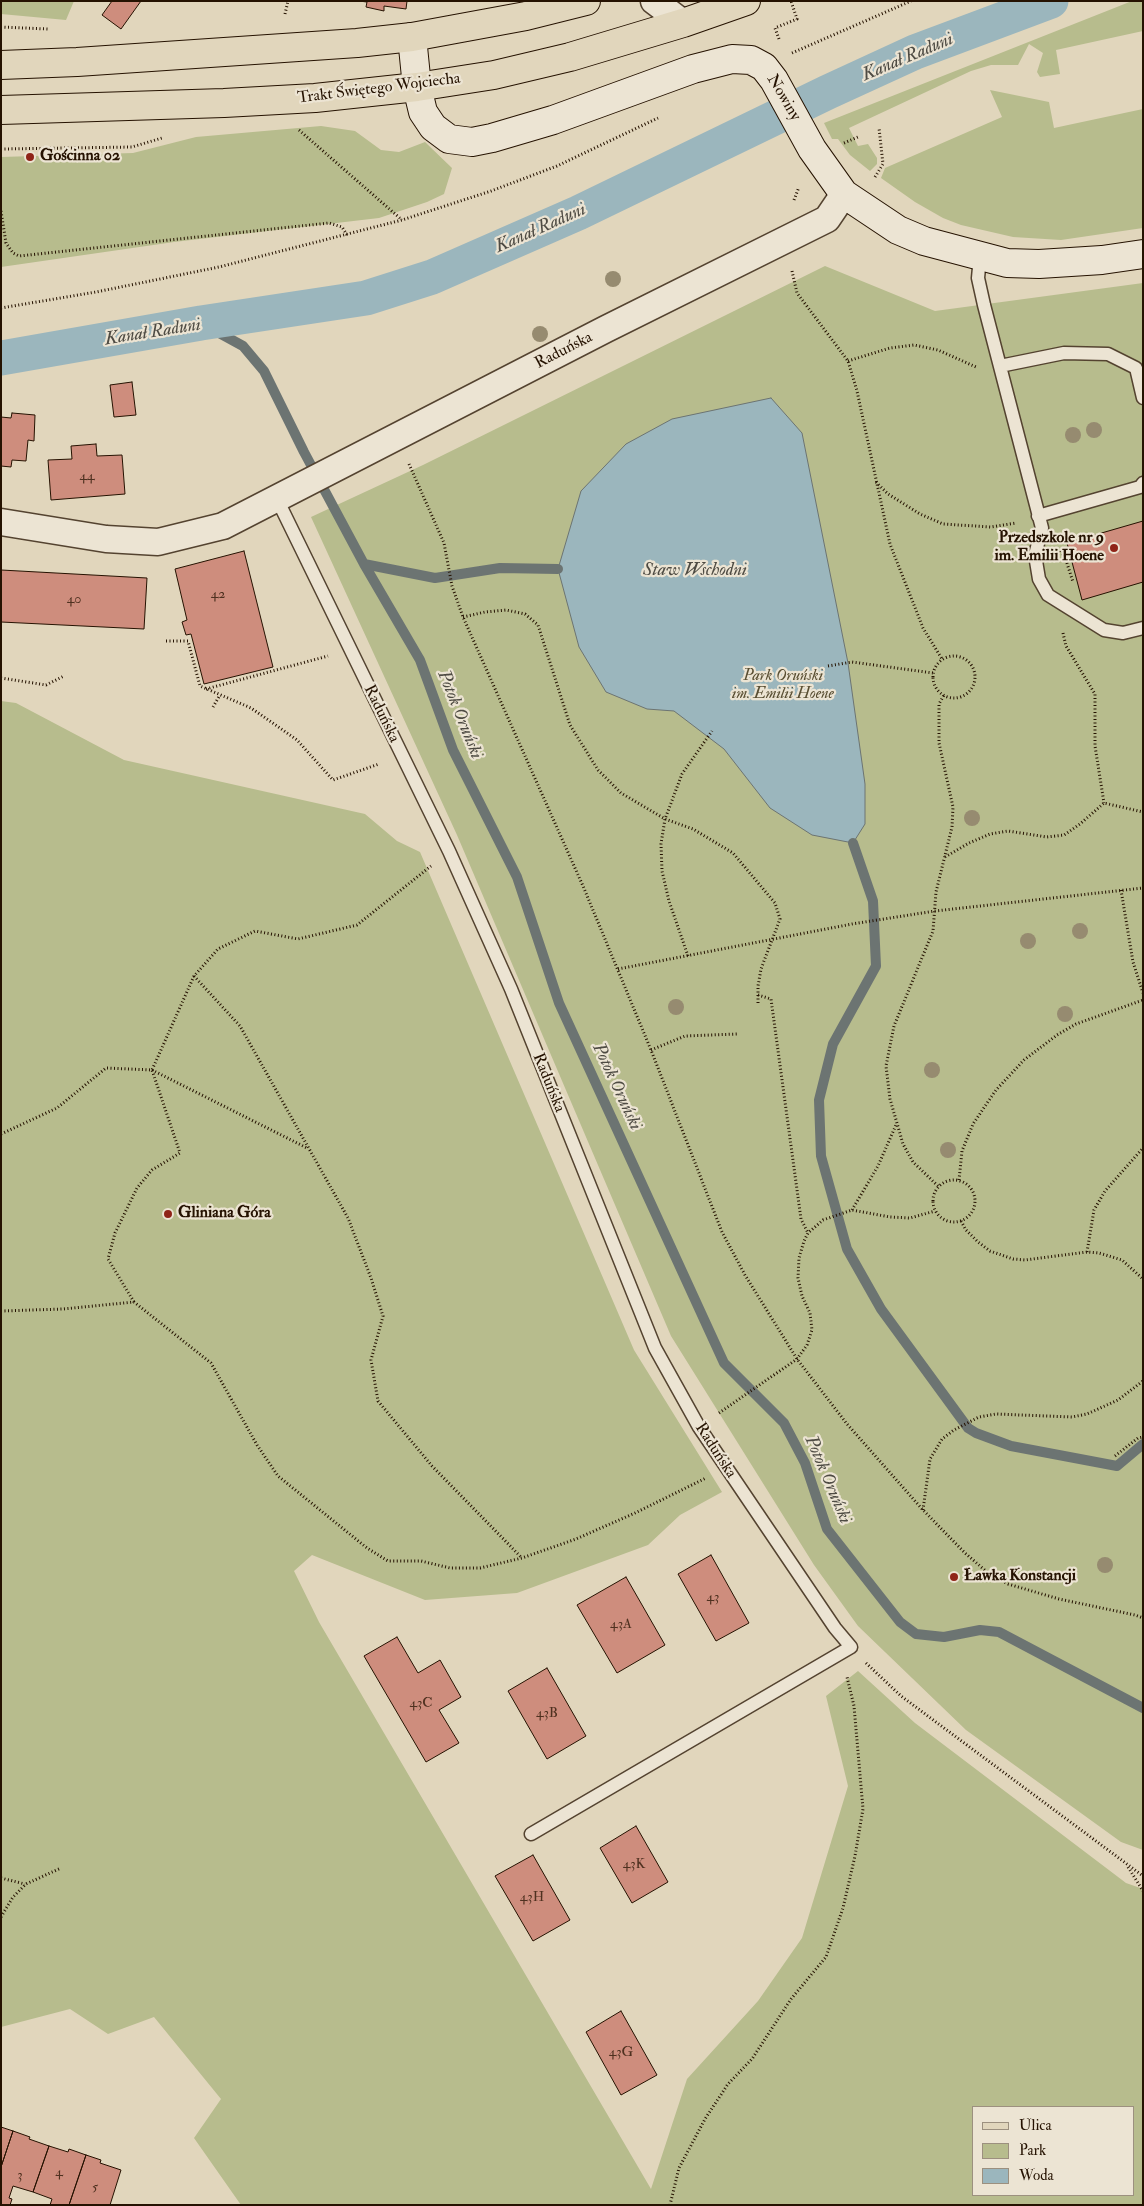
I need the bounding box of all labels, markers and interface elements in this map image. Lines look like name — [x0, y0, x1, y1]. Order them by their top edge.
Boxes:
water label: Kanał Raduni — [859, 29, 957, 87]
street label: Trakt Świętego Wojciecha — [296, 69, 462, 109]
street label: Nowiny — [762, 71, 804, 125]
place label: Gościnna 02 — [40, 147, 120, 167]
marker: Gościnna 02 — [24, 151, 36, 163]
water label: Kanał Raduni — [492, 199, 590, 259]
water label: Kanał Raduni — [103, 315, 203, 351]
street label: Raduńska — [532, 328, 596, 374]
house number: 44 — [79, 469, 95, 485]
place label: Przedszkole nr 9 im. Emilii Hoene — [994, 529, 1104, 567]
marker: Przedszkole nr 9 im. Emilii Hoene — [1108, 542, 1120, 554]
water label: Staw Wschodni — [643, 560, 747, 582]
house number: 42 — [211, 587, 225, 603]
house number: 40 — [67, 592, 81, 608]
park label: Park Oruński im. Emilii Hoene — [732, 667, 834, 705]
water label: Potok Oruński — [431, 668, 487, 762]
street label: Raduńska — [359, 682, 403, 746]
water label: Potok Oruński — [586, 1040, 646, 1134]
street label: Raduńska — [527, 1051, 569, 1115]
place label: Gliniana Góra — [178, 1204, 271, 1224]
marker: Gliniana Góra — [162, 1208, 174, 1220]
street label: Raduńska — [690, 1420, 740, 1482]
water label: Potok Oruński — [799, 1433, 855, 1527]
place label: Ławka Konstancji — [964, 1567, 1076, 1587]
marker: Ławka Konstancji — [948, 1571, 960, 1583]
house number: 43 — [707, 1590, 719, 1606]
house number: 43A — [610, 1617, 632, 1633]
house number: 43C — [409, 1696, 433, 1712]
house number: 43B — [536, 1706, 558, 1722]
house number: 43K — [623, 1857, 645, 1873]
house number: 43H — [520, 1890, 544, 1906]
house number: 43G — [609, 2045, 633, 2061]
legend — [972, 2106, 1134, 2196]
text: Ulica — [1019, 2116, 1052, 2135]
text: Park — [1019, 2141, 1046, 2160]
house number: 4 — [55, 2165, 63, 2181]
text: Woda — [1019, 2166, 1054, 2185]
house number: 3 — [17, 2168, 23, 2184]
house number: 5 — [92, 2180, 98, 2196]

